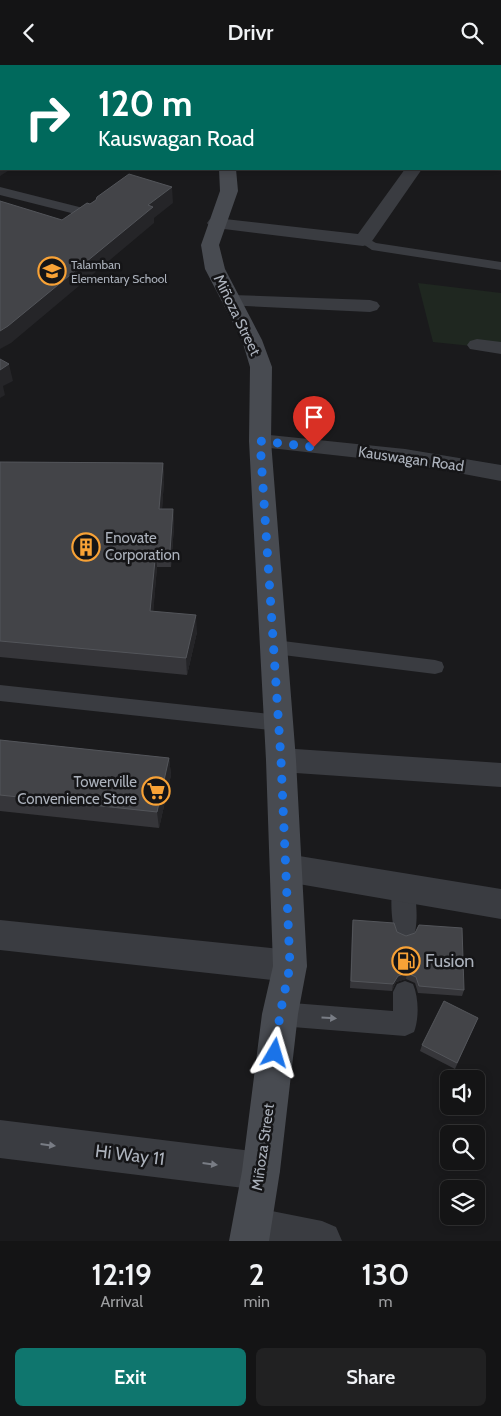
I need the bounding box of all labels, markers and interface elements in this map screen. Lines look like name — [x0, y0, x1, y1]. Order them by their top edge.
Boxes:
icon: back — [15, 19, 43, 47]
text: Drivr — [228, 19, 273, 46]
icon: search — [458, 19, 486, 47]
text: 120 m — [98, 82, 192, 125]
icon: right — [15, 85, 80, 150]
text: Kauswagan Road — [98, 125, 255, 152]
school or university icon: Talamban Elementary School — [37, 256, 67, 286]
place label: Talamban Elementary School — [71, 257, 167, 286]
street label: Miñoza Street — [210, 272, 264, 358]
pin — [293, 396, 335, 447]
icon: arrive — [300, 403, 328, 431]
street label: Kauswagan Road — [357, 443, 465, 475]
place label: Enovate Corporation — [105, 529, 180, 564]
building icon: Enovate Corporation — [71, 532, 101, 562]
place label: Towerville Convenience Store — [17, 773, 137, 808]
supermarket icon: Towerville Convenience Store — [141, 776, 171, 806]
fuel station icon: Fusion — [391, 946, 421, 976]
place label: Fusion — [425, 950, 474, 972]
one-way arrow — [321, 1014, 337, 1022]
position arrow — [248, 1026, 300, 1078]
map controls — [440, 1070, 485, 1225]
button: sound — [440, 1070, 485, 1115]
street label: Miñoza Street — [248, 1102, 278, 1192]
button: search — [440, 1125, 485, 1170]
street label: Hi Way 11 — [94, 1140, 166, 1170]
one-way arrow — [41, 1141, 57, 1149]
one-way arrow — [202, 1161, 218, 1169]
button: layers — [440, 1180, 485, 1225]
text: 12:19 — [92, 1256, 152, 1293]
text: 2 — [249, 1256, 265, 1293]
text: 130 — [362, 1256, 409, 1293]
text: Arrival — [100, 1292, 143, 1311]
text: min — [244, 1292, 270, 1311]
text: m — [378, 1292, 392, 1311]
button: Exit — [15, 1348, 246, 1406]
button: Share — [256, 1348, 486, 1406]

